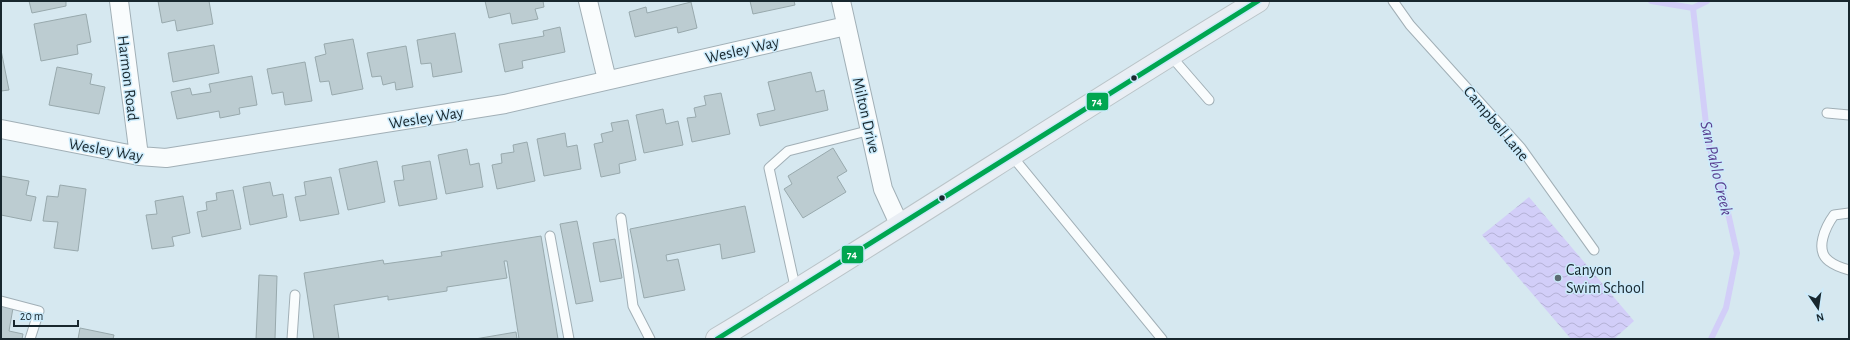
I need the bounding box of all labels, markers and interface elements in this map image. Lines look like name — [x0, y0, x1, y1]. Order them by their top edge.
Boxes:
street label: Harmon Road — [115, 34, 141, 122]
street label: Wesley Way — [704, 34, 781, 67]
unlabelled marker — [1129, 73, 1139, 83]
street label: Milton Drive — [850, 76, 883, 155]
street label: Campbell Lane — [1460, 83, 1532, 164]
line badge: 74 — [1086, 92, 1109, 111]
text: 74 — [1092, 96, 1103, 107]
street label: Wesley Way — [388, 104, 465, 133]
water label: San Pablo Creek — [1697, 119, 1736, 217]
street label: Wesley Way — [67, 136, 144, 165]
unlabelled marker — [937, 193, 947, 203]
line badge: 74 — [841, 245, 864, 264]
text: 74 — [847, 249, 858, 260]
place label: Canyon Swim School — [1566, 262, 1645, 296]
marker: Canyon Swim School — [1553, 273, 1563, 283]
north arrow — [1798, 288, 1838, 328]
scale bar — [14, 302, 78, 328]
text: 20 m — [20, 310, 43, 322]
text: N — [1815, 311, 1825, 323]

